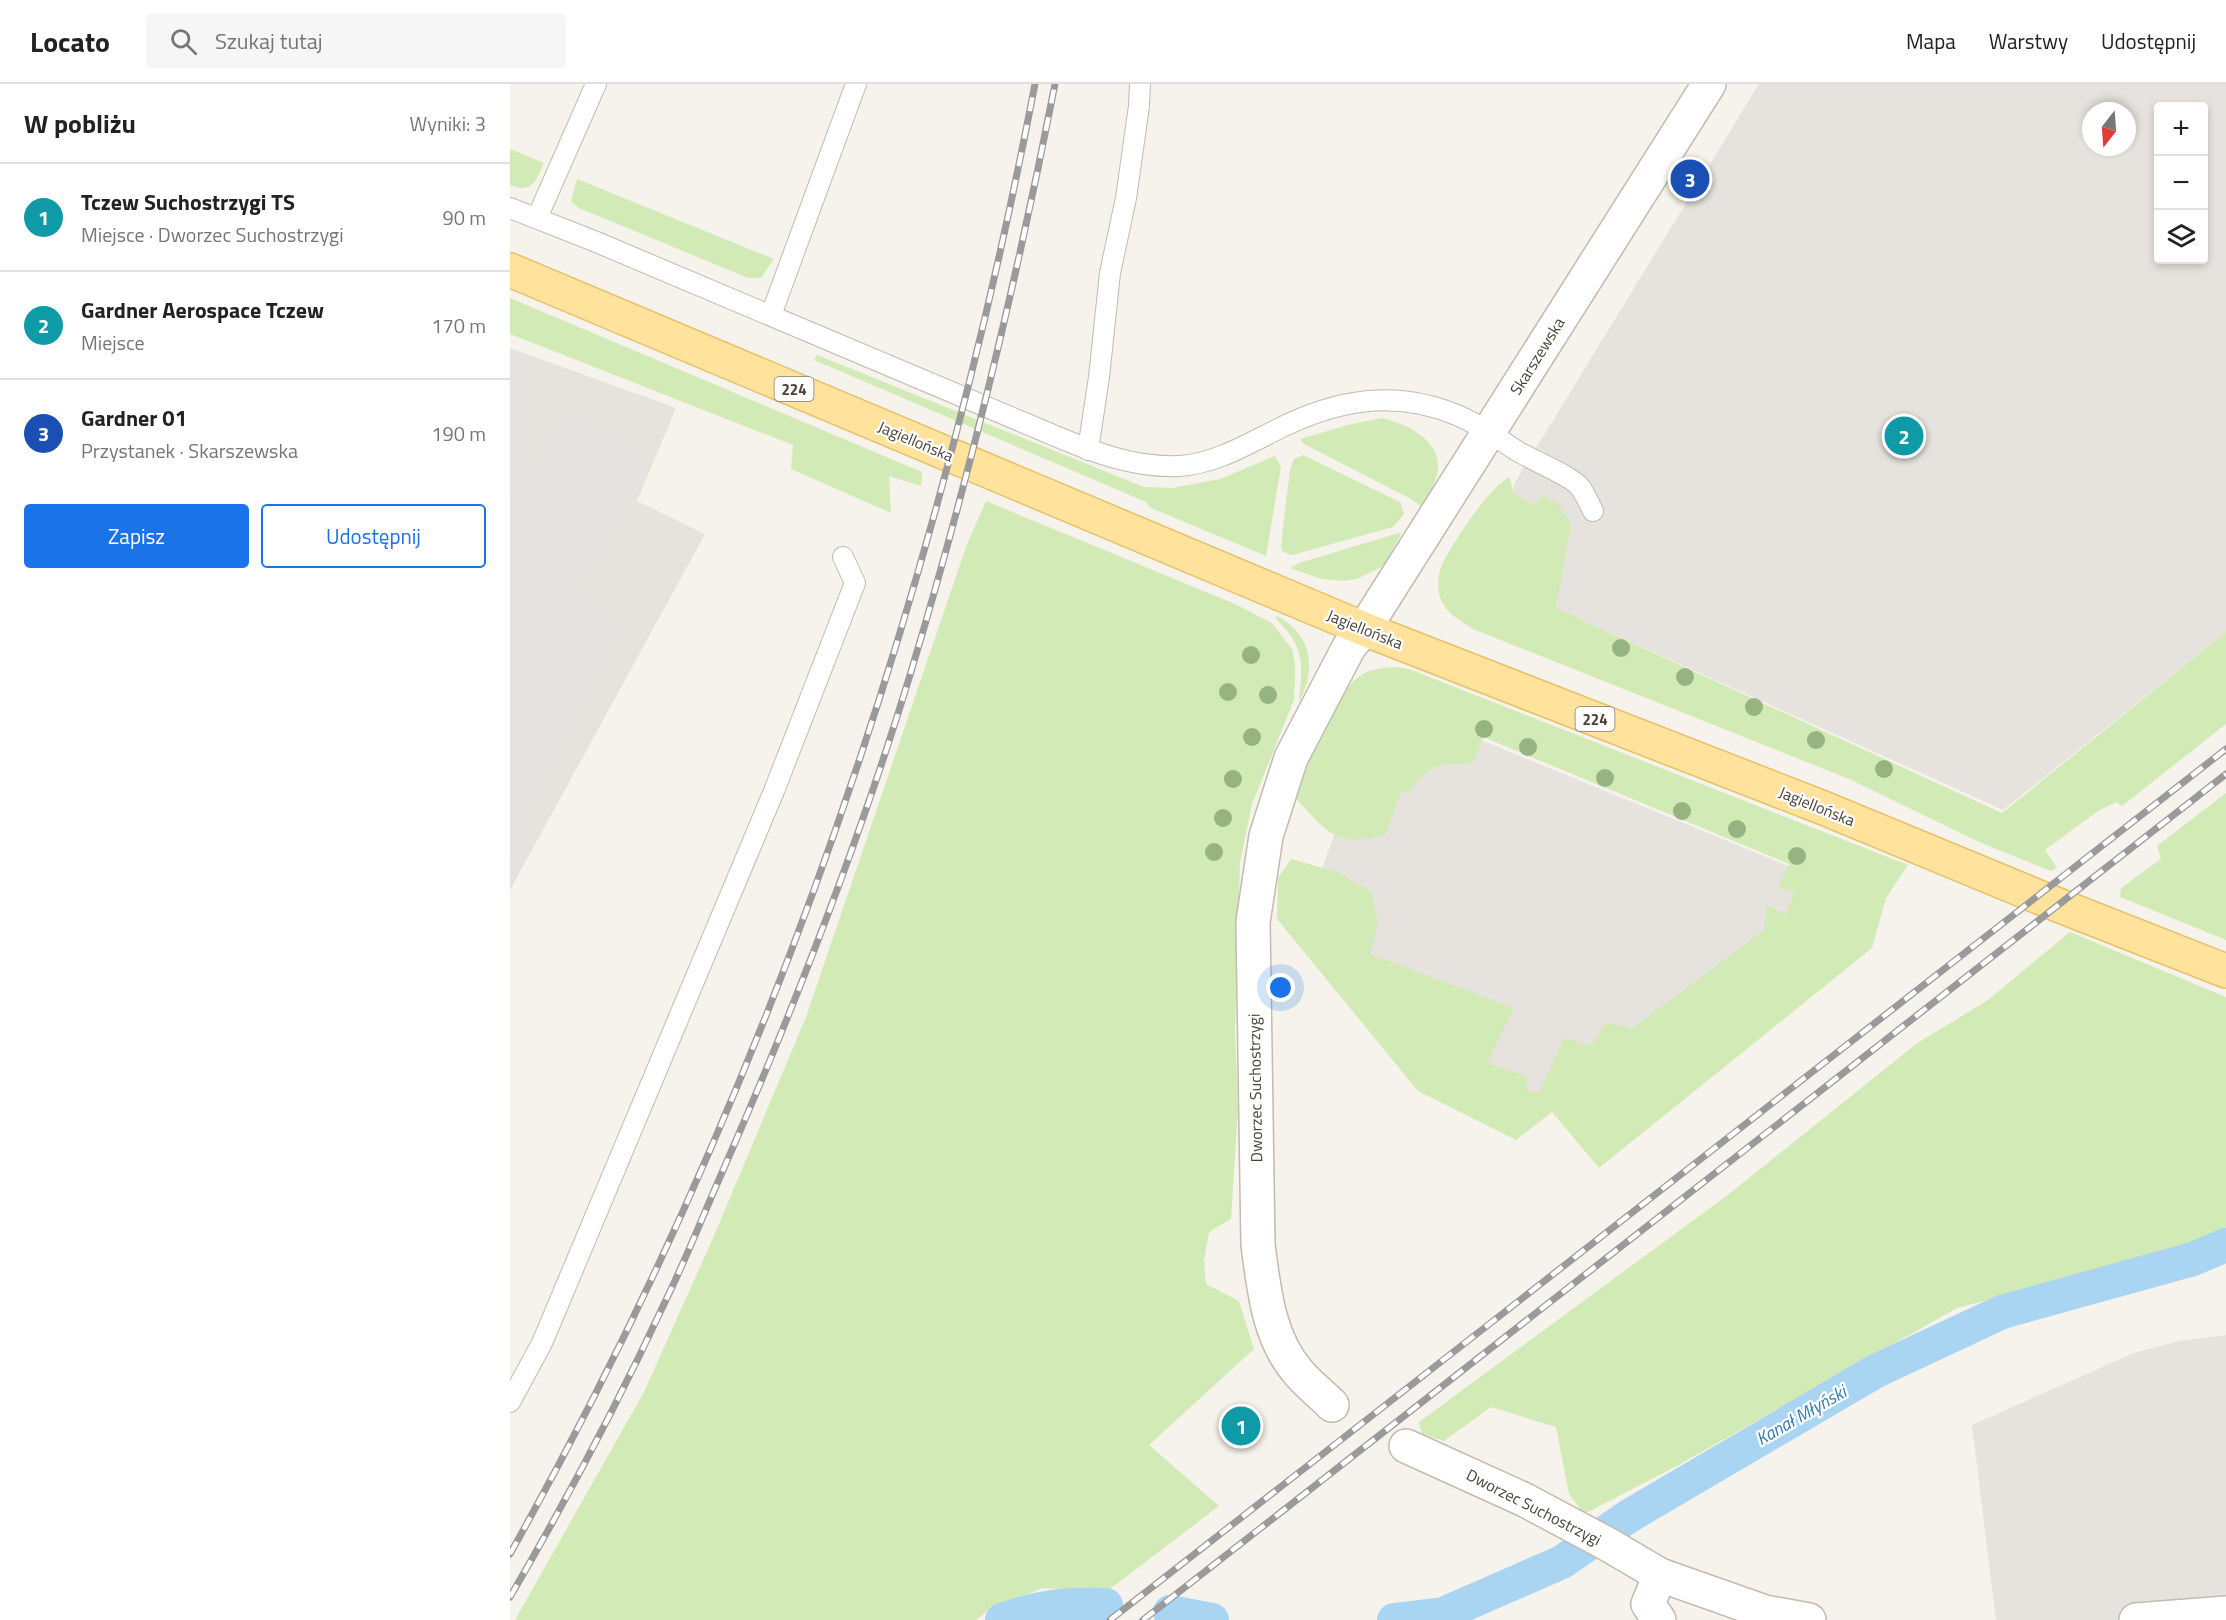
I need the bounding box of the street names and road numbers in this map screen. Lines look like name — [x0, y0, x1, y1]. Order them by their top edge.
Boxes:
street label: Skarszewska — [1504, 312, 1570, 400]
road number: 224 — [774, 377, 814, 401]
street label: Jagiellońska — [875, 414, 957, 468]
street label: Jagiellońska — [1323, 603, 1407, 655]
road number: 224 — [1576, 707, 1614, 731]
street label: Jagiellońska — [1775, 780, 1859, 832]
street label: Dworzec Suchostrzygi — [1242, 1014, 1268, 1162]
street label: Dworzec Suchostrzygi — [1462, 1463, 1606, 1551]

